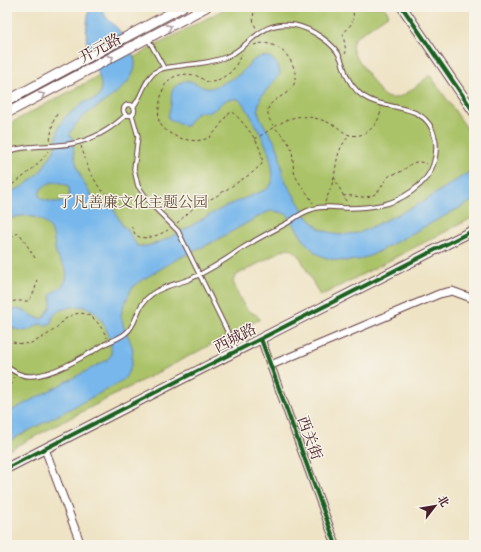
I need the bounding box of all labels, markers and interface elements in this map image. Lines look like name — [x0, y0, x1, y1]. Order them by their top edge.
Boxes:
one-way arrow — [164, 25, 172, 32]
street label: 开元路 — [76, 29, 126, 69]
one-way arrow — [107, 55, 115, 63]
one-way arrow — [37, 92, 45, 100]
park label: 了凡善廉文化主题公园 — [58, 193, 208, 214]
street label: 西城路 — [211, 320, 261, 359]
street label: 西关街 — [291, 414, 326, 463]
north arrow — [415, 486, 455, 526]
text: 北 — [433, 493, 452, 510]

